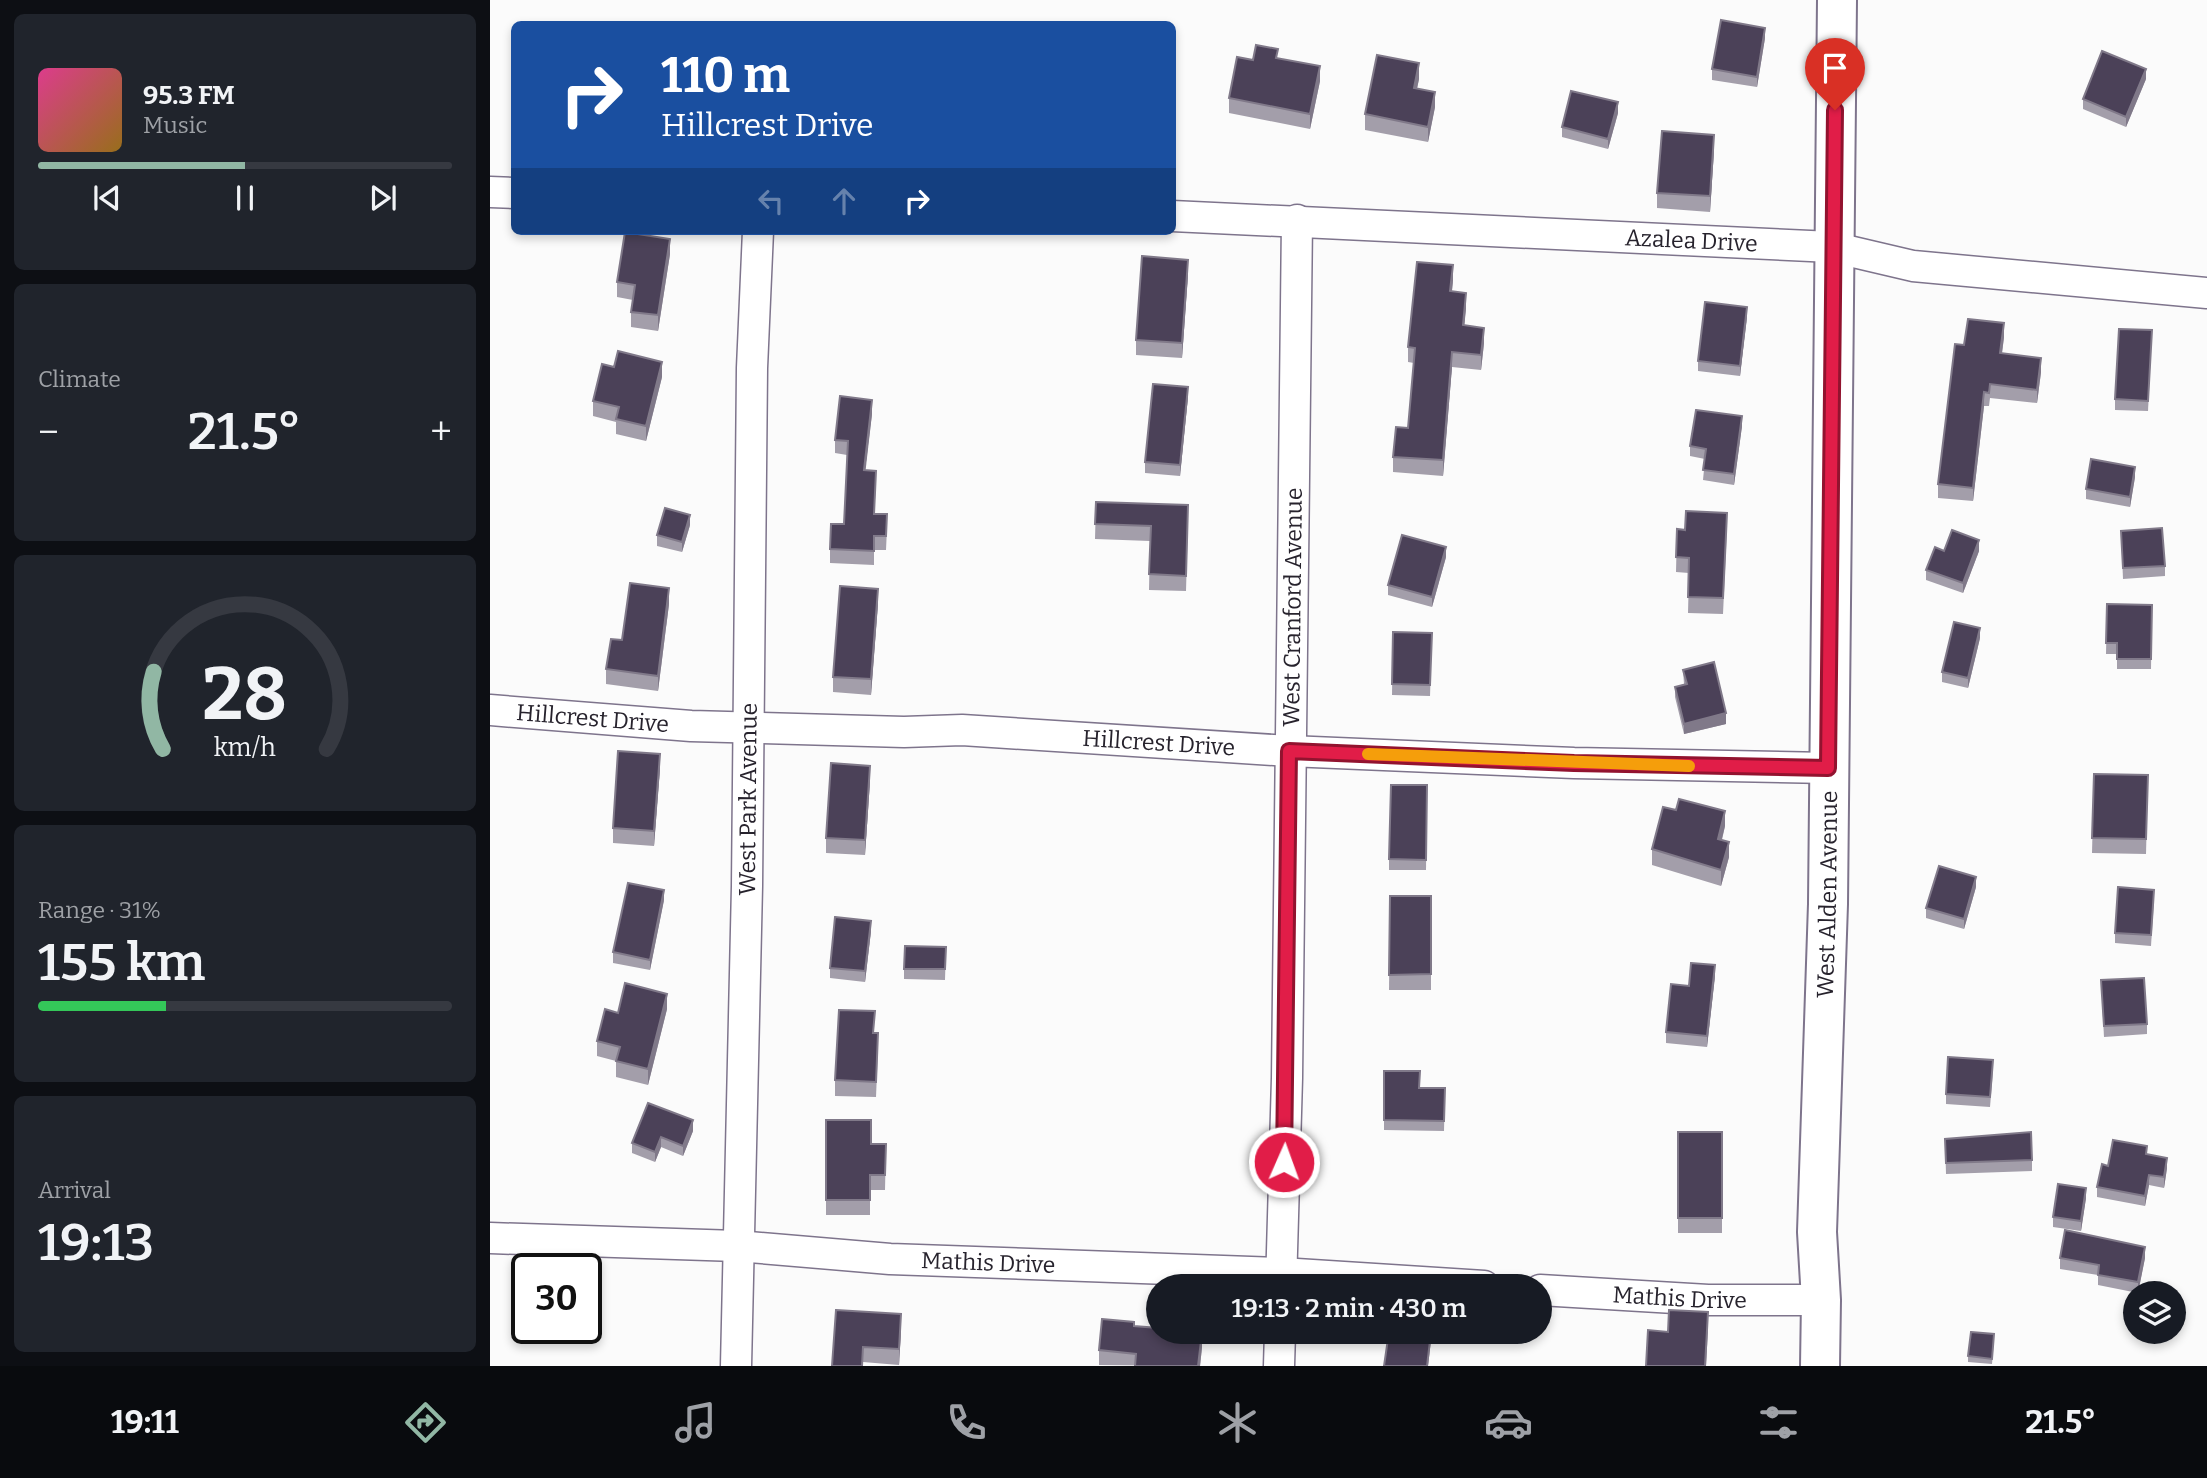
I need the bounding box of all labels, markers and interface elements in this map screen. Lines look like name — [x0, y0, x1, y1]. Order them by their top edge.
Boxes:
pin — [1805, 38, 1865, 110]
text: 110 m — [661, 46, 790, 105]
icon: right — [546, 49, 637, 140]
icon: arrive — [1816, 49, 1854, 87]
text: 95.3 FM — [143, 80, 235, 111]
text: Hillcrest Drive — [661, 106, 873, 144]
text: Music — [143, 111, 207, 139]
icon: previous — [88, 179, 126, 217]
icon: pause — [226, 179, 264, 217]
icon: next — [364, 179, 402, 217]
icon: left — [752, 182, 790, 220]
icon: ahead — [825, 182, 863, 220]
icon: right — [898, 182, 936, 220]
street label: Azalea Drive — [1625, 223, 1758, 257]
text: Climate — [38, 365, 121, 393]
text: 21.5° — [188, 400, 301, 463]
text: − — [38, 409, 59, 455]
text: + — [430, 409, 452, 455]
street label: West Cranford Avenue — [1277, 487, 1308, 727]
text: 28 — [203, 651, 287, 738]
street label: Hillcrest Drive — [515, 698, 670, 738]
street label: West Park Avenue — [733, 703, 763, 895]
street label: Hillcrest Drive — [1082, 724, 1236, 762]
text: km/h — [214, 733, 276, 763]
street label: West Alden Avenue — [1811, 790, 1843, 998]
text: Range · 31% — [38, 896, 161, 924]
text: 155 km — [38, 931, 205, 994]
position arrow — [1247, 1125, 1321, 1199]
text: Arrival — [38, 1176, 111, 1204]
text: 19:13 — [38, 1211, 154, 1274]
street label: Mathis Drive — [921, 1246, 1056, 1279]
speed limit sign: 30 — [511, 1253, 602, 1344]
street label: Mathis Drive — [1612, 1280, 1747, 1314]
map controls — [2123, 1281, 2186, 1344]
button: layers — [2123, 1281, 2186, 1344]
text: 19:13 · 2 min · 430 m — [1232, 1293, 1466, 1324]
icon: directions — [401, 1398, 450, 1447]
icon: music — [671, 1398, 720, 1447]
icon: phone — [942, 1398, 991, 1447]
icon: climate — [1213, 1398, 1262, 1447]
icon: car — [1484, 1398, 1533, 1447]
icon: filters — [1754, 1398, 1803, 1447]
text: 19:11 — [111, 1403, 179, 1441]
text: 21.5° — [2025, 1403, 2096, 1441]

